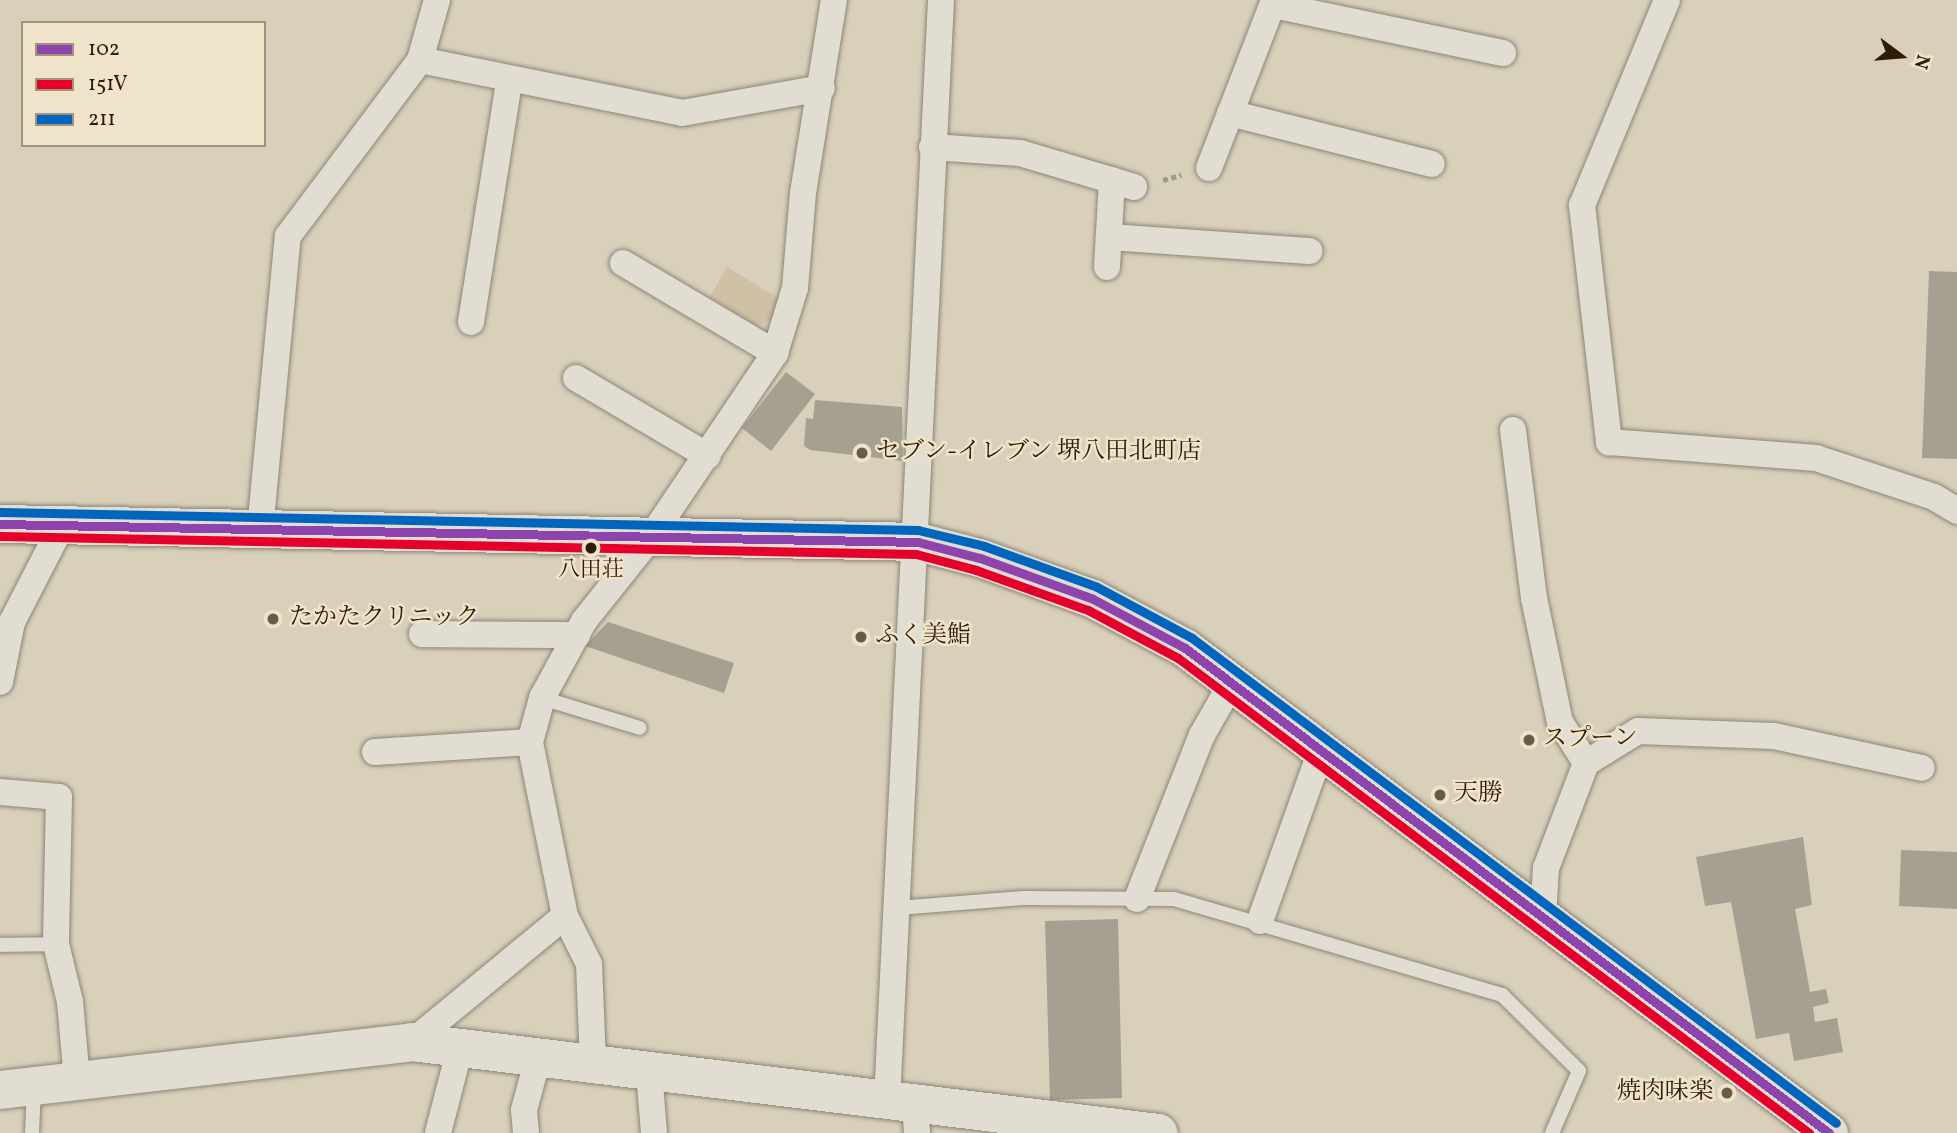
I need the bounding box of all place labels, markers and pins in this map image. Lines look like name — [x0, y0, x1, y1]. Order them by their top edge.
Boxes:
place label: セブン-イレブン 堺八田北町店 — [876, 439, 1203, 467]
marker: セブン-イレブン 堺八田北町店 — [854, 445, 870, 461]
marker: 八田荘 — [584, 541, 598, 555]
place label: 八田荘 — [558, 558, 624, 584]
place label: たかたクリニック — [289, 605, 481, 633]
marker: たかたクリニック — [263, 609, 283, 629]
place label: ふく美鮨 — [875, 623, 971, 651]
marker: ふく美鮨 — [853, 629, 869, 645]
place label: スプーン — [1543, 726, 1638, 754]
marker: スプーン — [1521, 732, 1537, 748]
place label: 天勝 — [1454, 781, 1502, 809]
marker: 天勝 — [1432, 787, 1448, 803]
place label: 焼肉味楽 — [1617, 1079, 1713, 1107]
marker: 焼肉味楽 — [1719, 1085, 1735, 1101]

